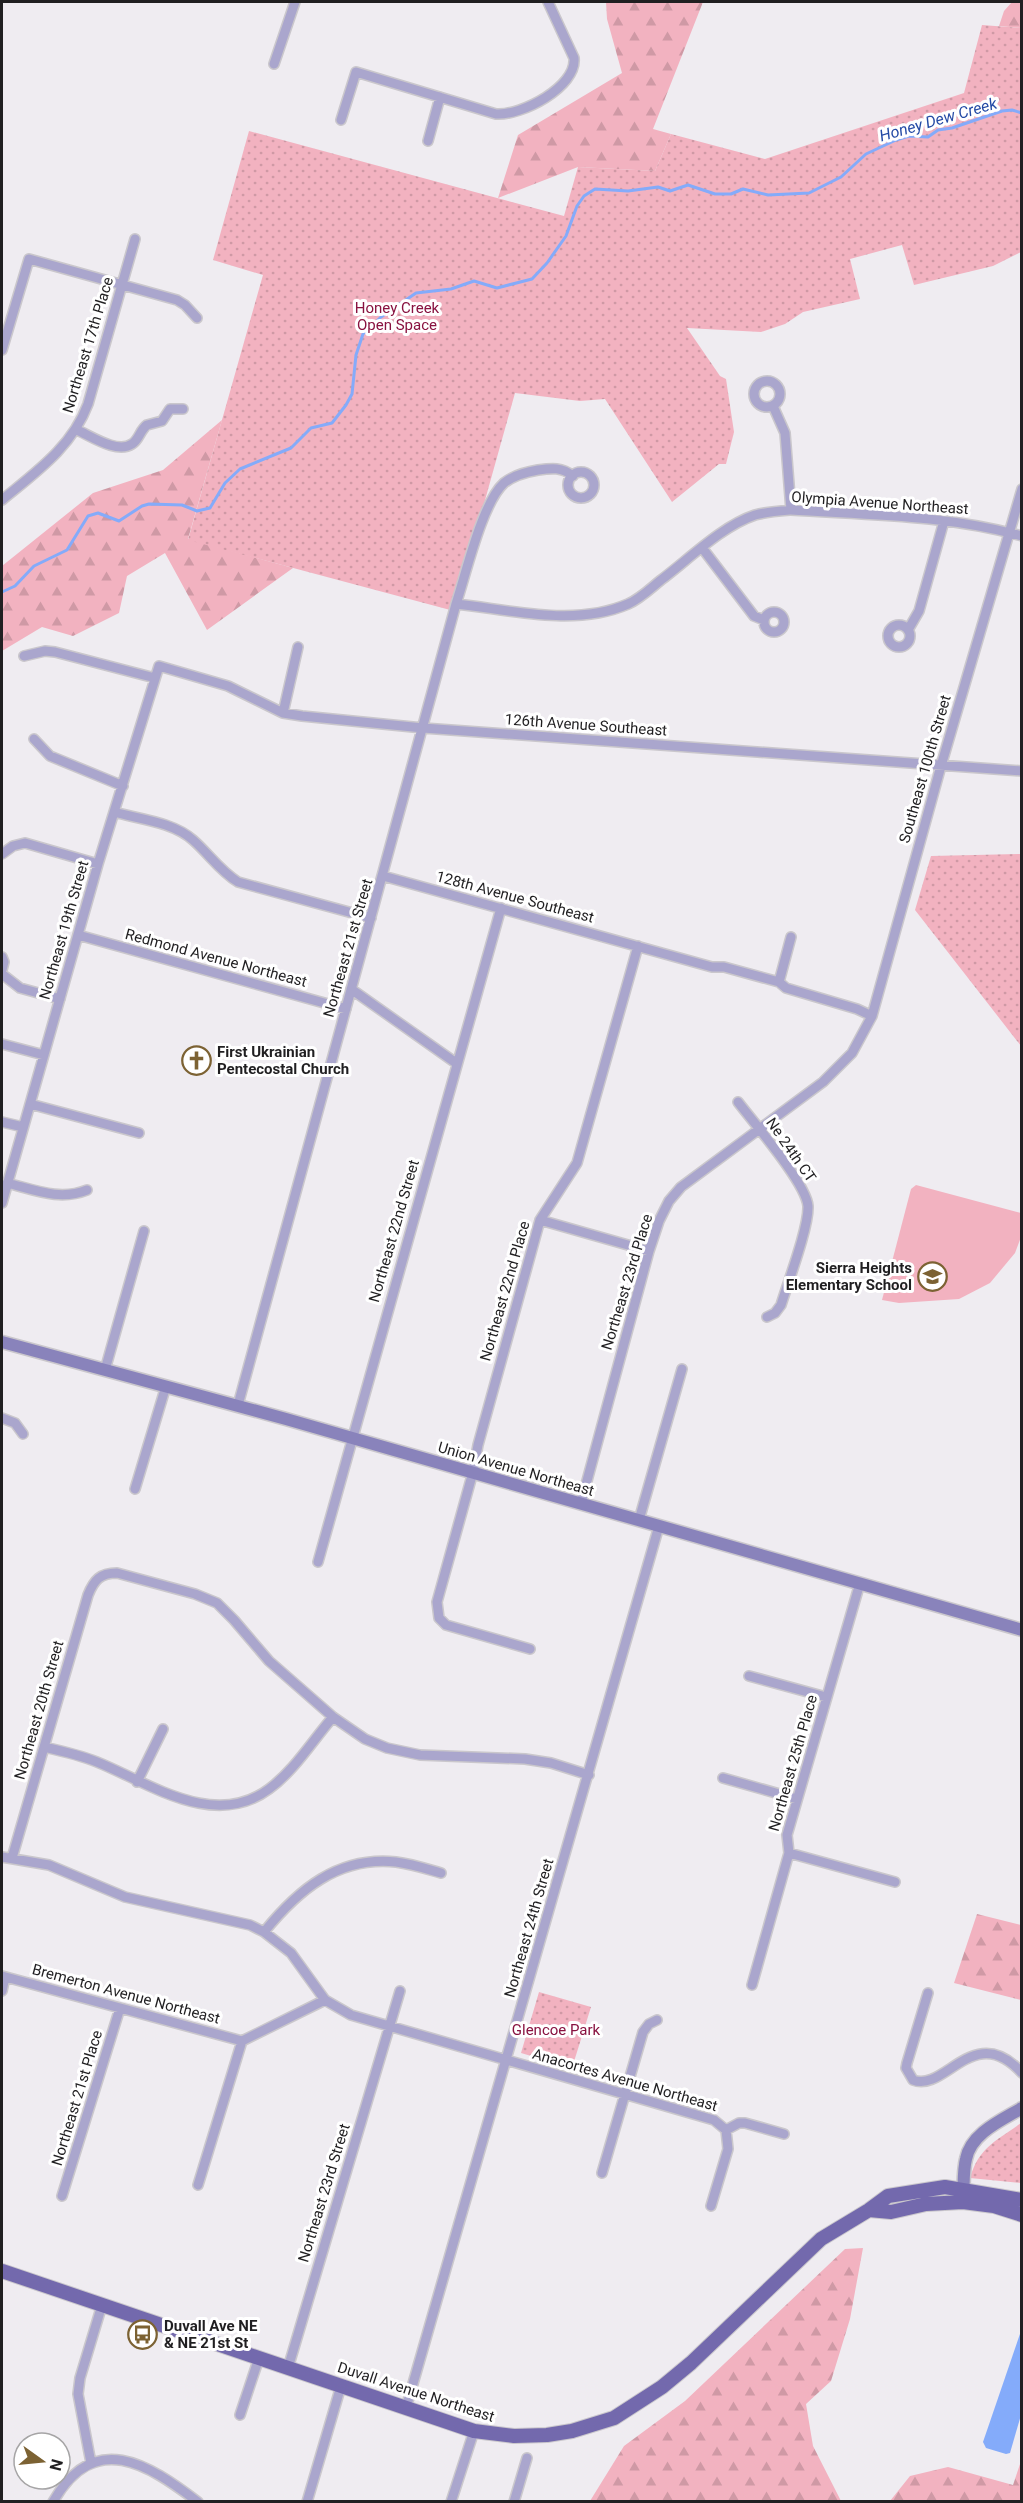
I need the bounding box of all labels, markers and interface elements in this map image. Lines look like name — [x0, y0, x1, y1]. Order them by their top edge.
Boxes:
water label: Honey Dew Creek — [877, 93, 1000, 145]
street label: Northeast 17th Place — [59, 275, 117, 415]
park label: Honey Creek Open Space — [355, 299, 440, 334]
street label: Olympia Avenue Northeast — [791, 488, 969, 518]
street label: Southeast 100th Street — [895, 693, 955, 845]
street label: 126th Avenue Southeast — [504, 710, 668, 740]
street label: Northeast 19th Street — [36, 858, 92, 1002]
street label: 128th Avenue Southeast — [434, 867, 596, 927]
street label: Northeast 21st Street — [320, 877, 376, 1019]
street label: Redmond Avenue Northeast — [123, 925, 309, 991]
place label: First Ukrainian Pentecostal Church — [217, 1043, 349, 1078]
church icon: First Ukrainian Pentecostal Church — [180, 1045, 212, 1077]
street label: Ne 24th CT — [762, 1114, 820, 1186]
street label: Northeast 22nd Street — [365, 1158, 423, 1304]
street label: Northeast 23rd Place — [598, 1212, 656, 1352]
street label: Northeast 22nd Place — [476, 1219, 534, 1363]
place label: Sierra Heights Elementary School — [786, 1259, 912, 1294]
school or university icon: Sierra Heights Elementary School — [917, 1261, 949, 1293]
street label: Union Avenue Northeast — [436, 1438, 596, 1500]
street label: Northeast 20th Street — [11, 1638, 67, 1782]
street label: Northeast 25th Place — [765, 1693, 821, 1833]
street label: Northeast 24th Street — [501, 1856, 557, 2000]
street label: Bremerton Avenue Northeast — [30, 1960, 222, 2028]
park label: Glencoe Park — [512, 2021, 601, 2039]
street label: Northeast 21st Place — [48, 2028, 106, 2168]
street label: Anacortes Avenue Northeast — [530, 2045, 720, 2115]
street label: Northeast 23rd Street — [294, 2121, 354, 2264]
place label: Duvall Ave NE & NE 21st St — [164, 2317, 258, 2352]
bus stop icon: Duvall Ave NE & NE 21st St — [127, 2319, 159, 2351]
street label: Duvall Avenue Northeast — [335, 2358, 497, 2426]
north arrow — [12, 2431, 72, 2491]
text: N — [45, 2457, 67, 2473]

